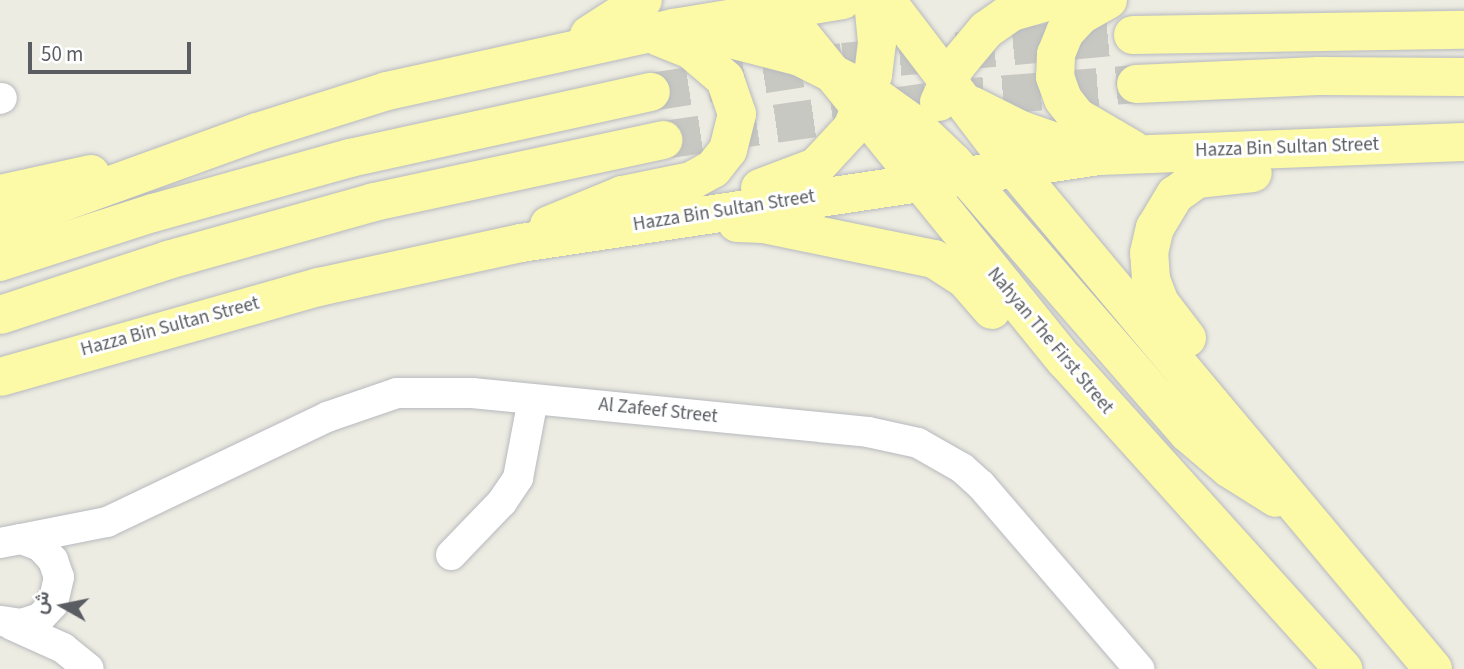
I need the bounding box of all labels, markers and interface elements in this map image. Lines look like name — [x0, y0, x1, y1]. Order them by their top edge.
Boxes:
scale bar — [32, 28, 194, 72]
text: 50 m — [41, 39, 83, 69]
street label: Hazza Bin Sultan Street — [1195, 133, 1379, 163]
street label: Hazza Bin Sultan Street — [631, 185, 817, 237]
street label: Nahyan The First Street — [982, 263, 1118, 419]
street label: Hazza Bin Sultan Street — [78, 292, 262, 362]
street label: Al Zafeef Street — [597, 393, 719, 429]
north arrow — [28, 571, 98, 641]
text: ش — [27, 589, 57, 616]

